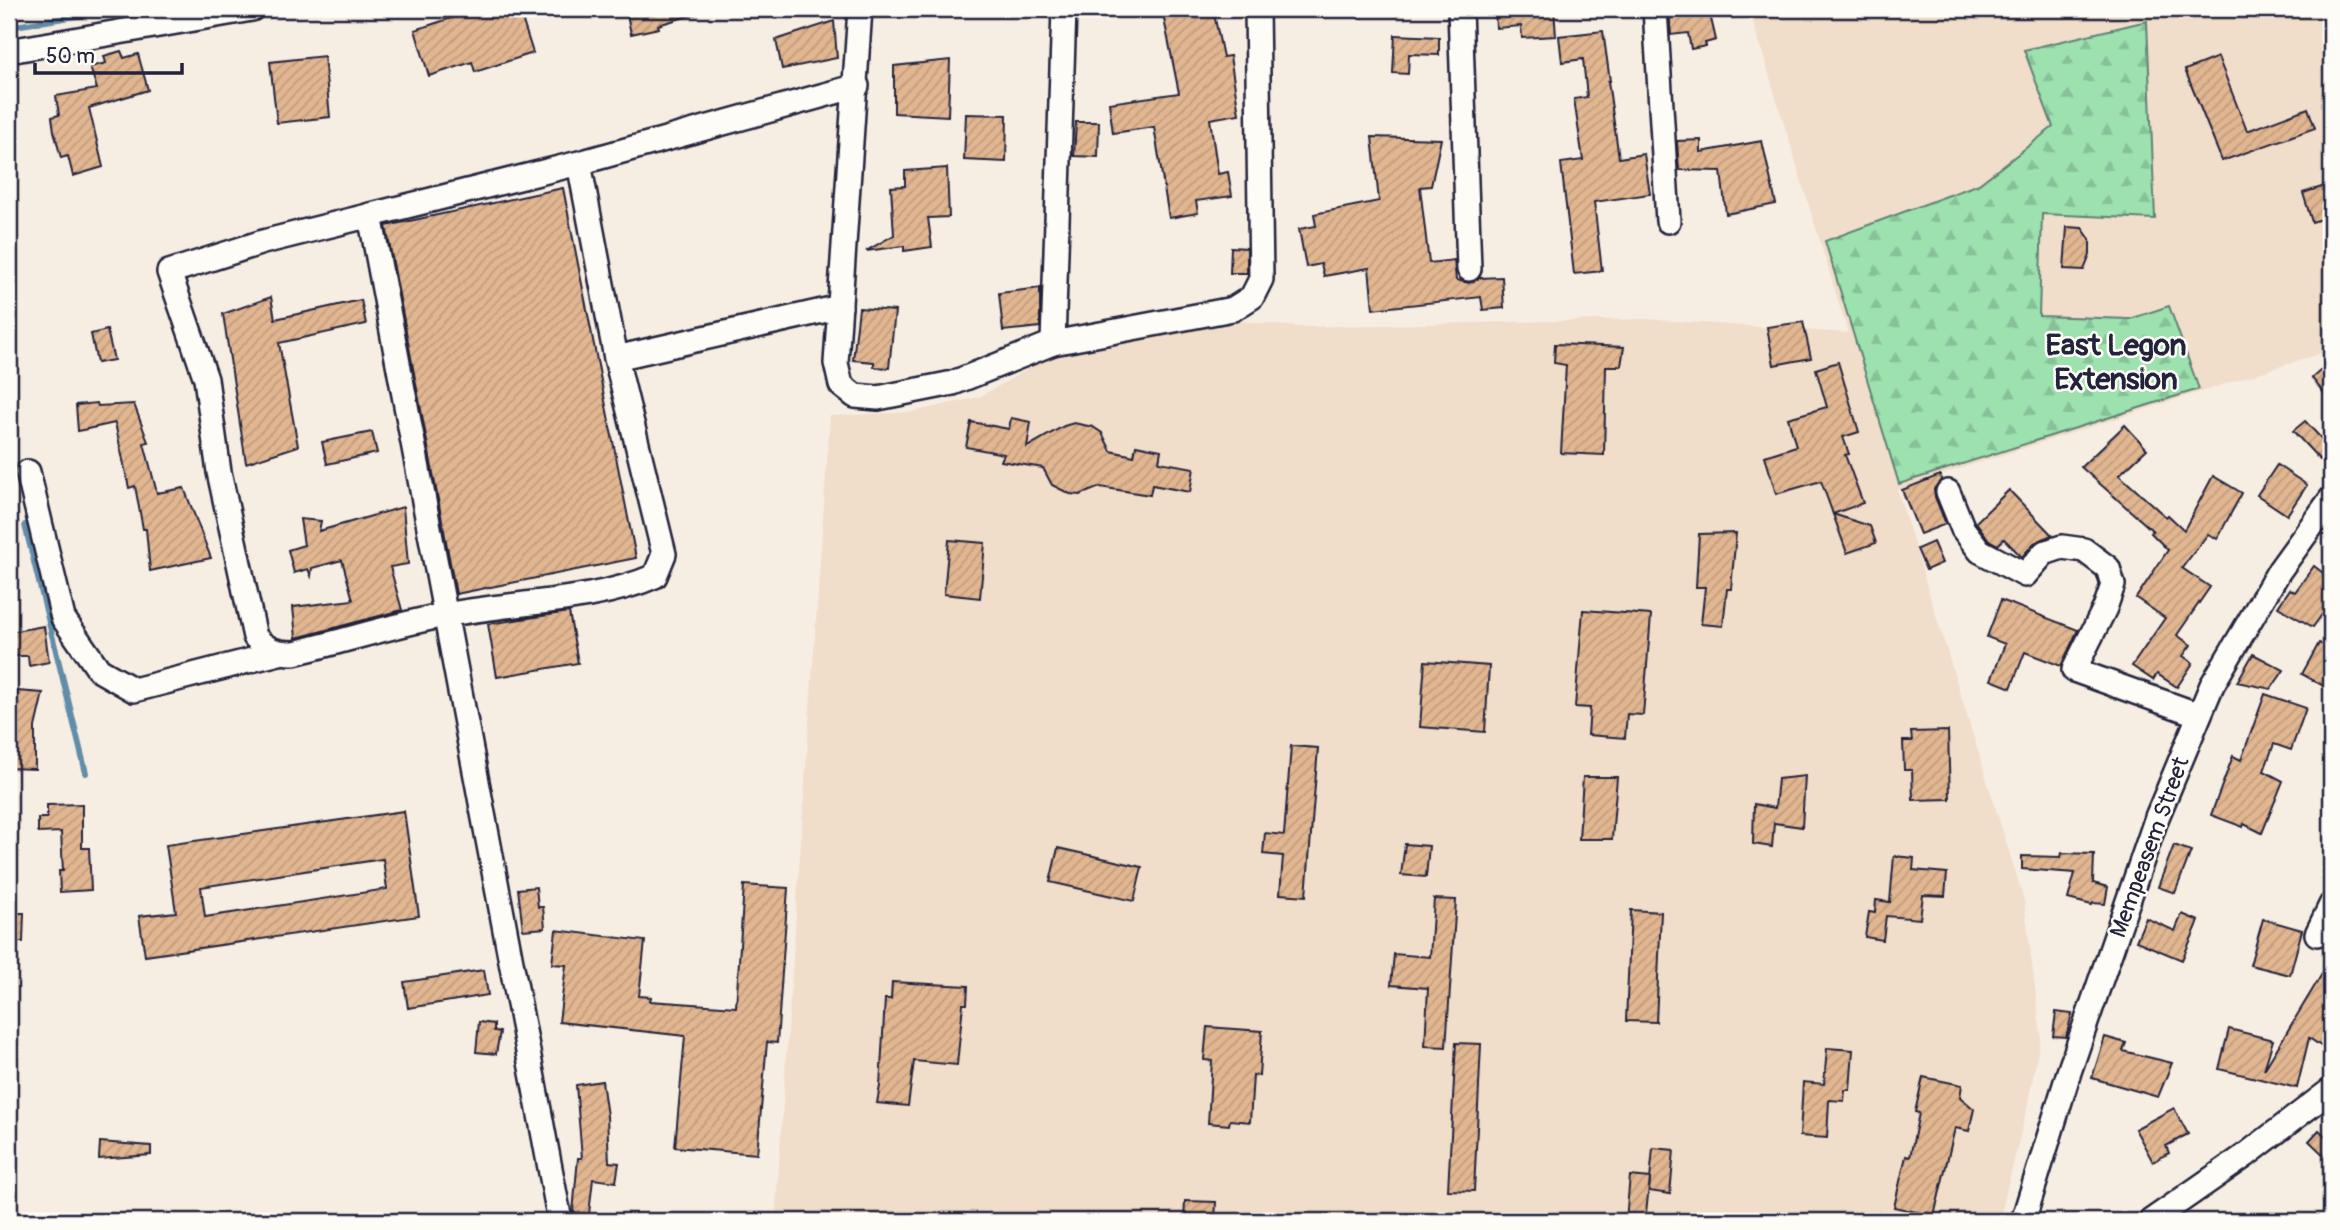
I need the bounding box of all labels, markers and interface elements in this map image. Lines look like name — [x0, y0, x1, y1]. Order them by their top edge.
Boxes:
scale bar — [35, 32, 182, 76]
text: 50 m — [46, 43, 95, 70]
district label: East Legon Extension — [2045, 327, 2187, 398]
street label: Mempeasem Street — [2103, 752, 2196, 941]

